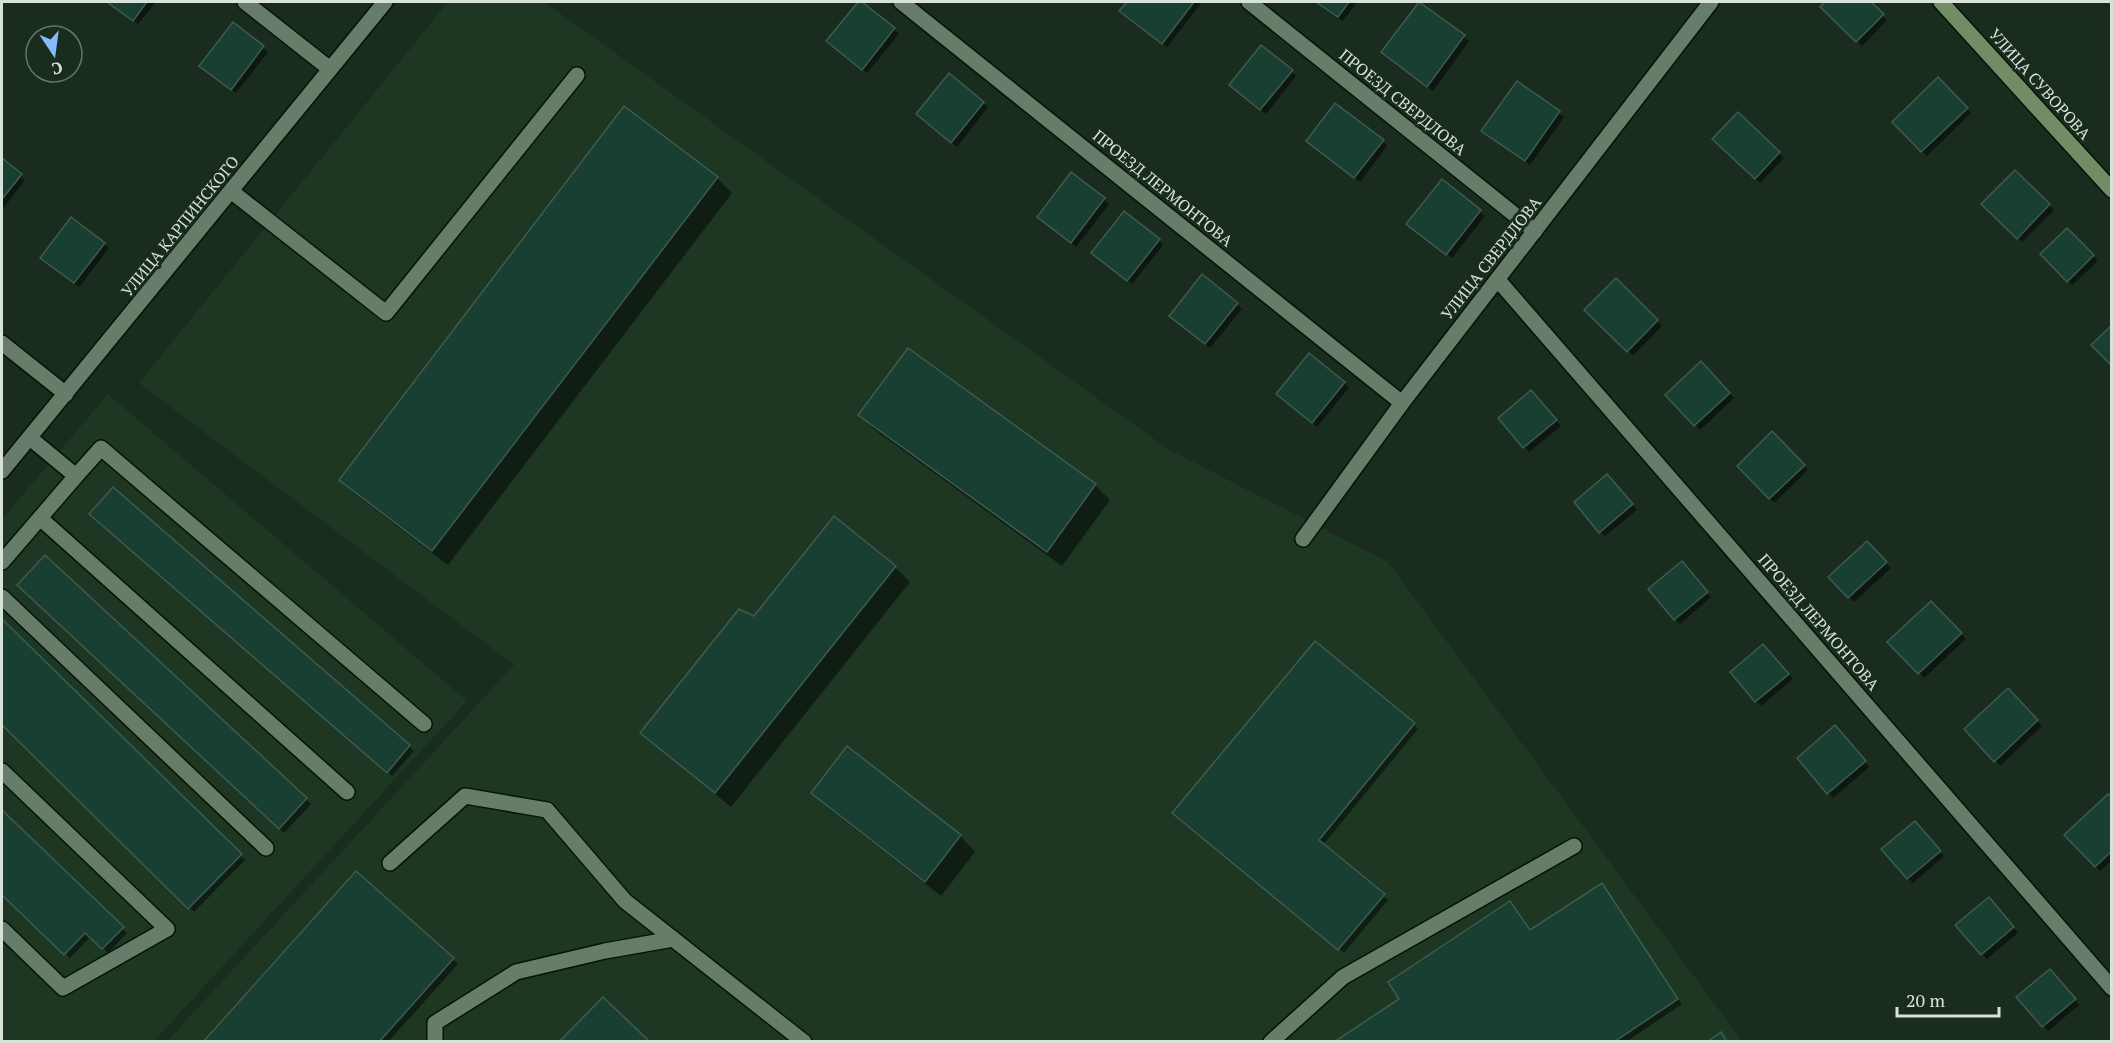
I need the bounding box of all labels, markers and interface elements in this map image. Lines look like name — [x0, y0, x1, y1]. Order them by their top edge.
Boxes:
north arrow — [24, 24, 84, 84]
street label: УЛИЦА СУВОРОВА — [1984, 24, 2096, 144]
street label: ПРОЕЗД СВЕРДЛОВА — [1335, 44, 1471, 160]
text: С — [50, 57, 65, 81]
street label: ПРОЕЗД ЛЕРМОНТОВА — [1088, 125, 1238, 251]
street label: УЛИЦА КАРПИНСКОГО — [116, 151, 244, 301]
street label: УЛИЦА СВЕРДЛОВА — [1436, 192, 1546, 324]
street label: ПРОЕЗД ЛЕРМОНТОВА — [1753, 549, 1885, 695]
scale bar — [1897, 980, 1999, 1018]
text: 20 m — [1906, 988, 1946, 1012]

